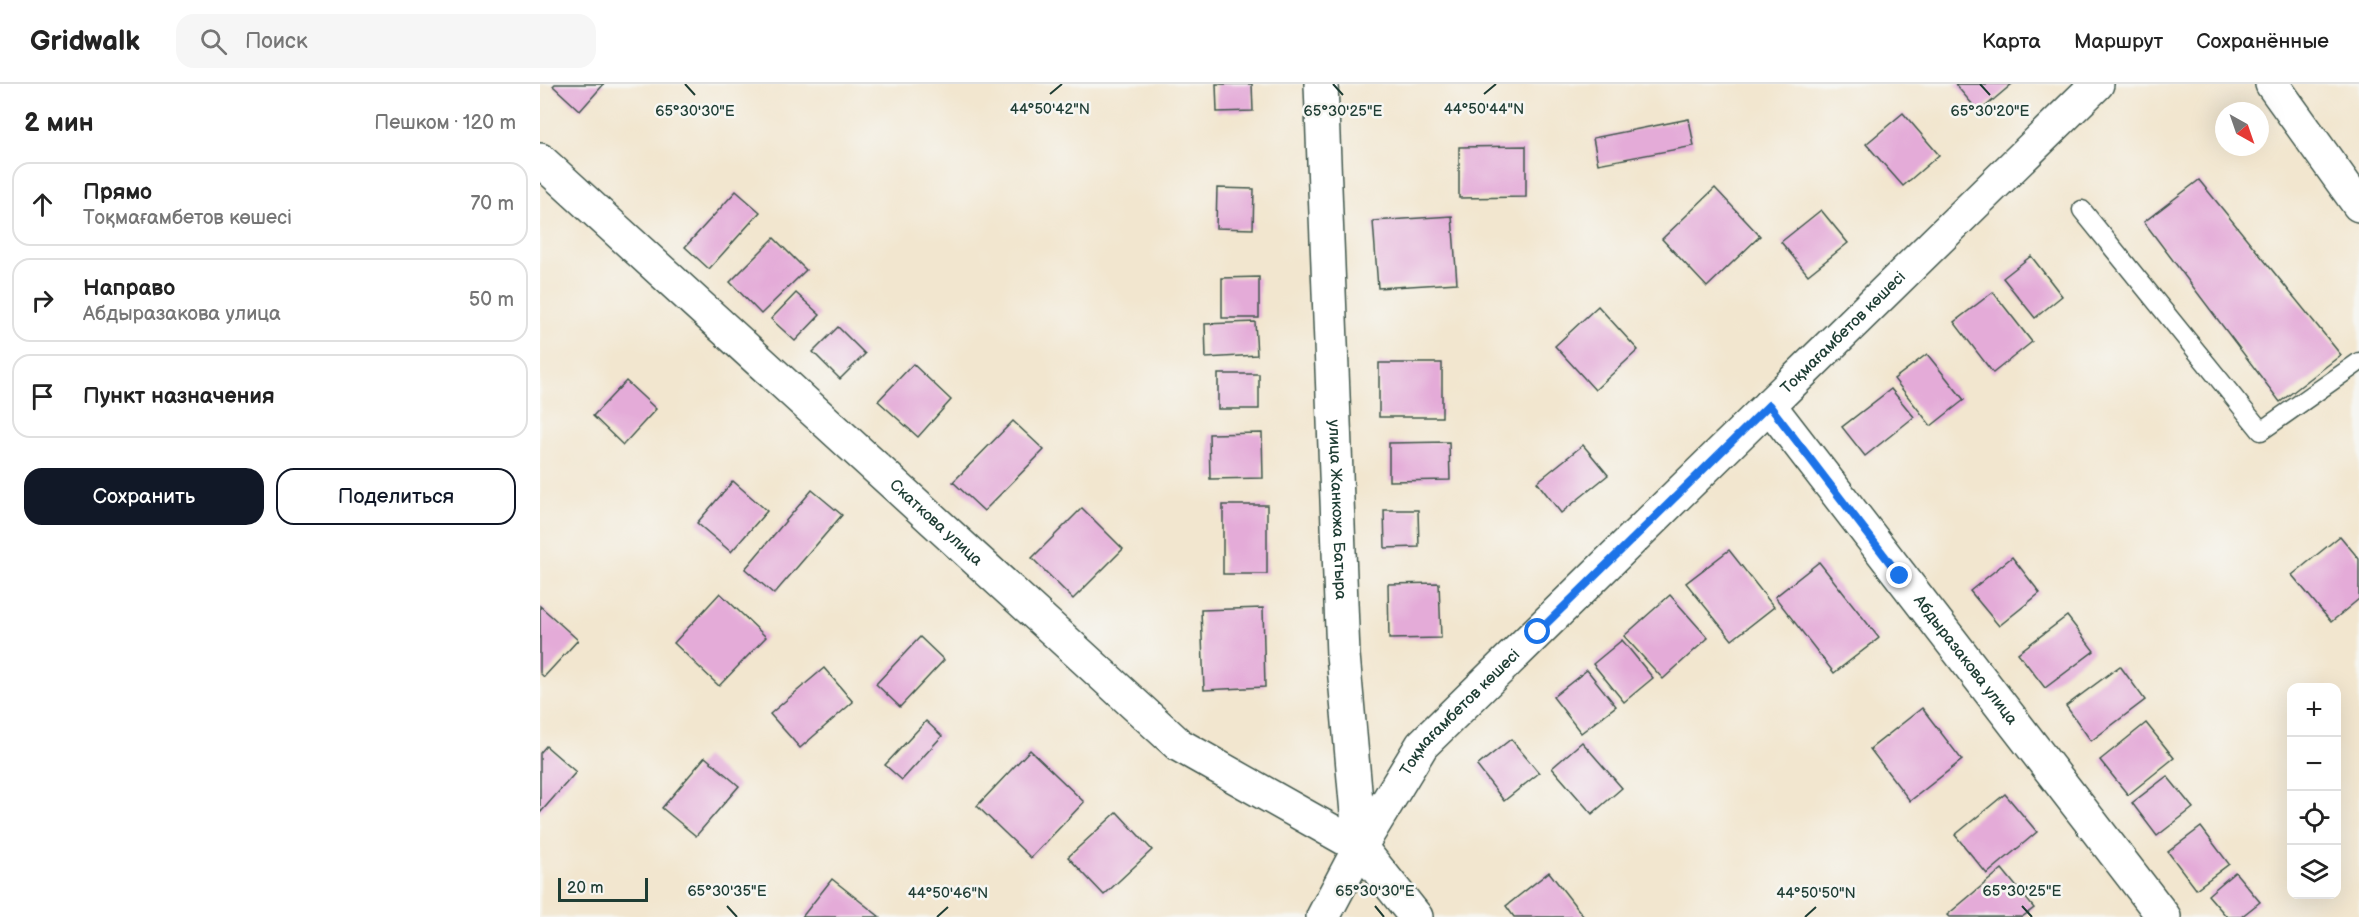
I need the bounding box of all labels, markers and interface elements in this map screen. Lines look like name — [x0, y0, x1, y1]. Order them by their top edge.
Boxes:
search box — [176, 14, 596, 68]
text: Gridwalk — [30, 25, 140, 58]
icon: search — [197, 25, 230, 58]
text: Поиск — [245, 28, 308, 55]
text: Карта — [1982, 29, 2041, 54]
text: Маршрут — [2074, 29, 2163, 54]
text: Сохранённые — [2196, 29, 2329, 54]
text: 44°50'42"N — [1010, 100, 1090, 119]
text: 44°50'44"N — [1444, 100, 1524, 119]
text: 65°30'30"E — [655, 102, 735, 121]
text: 65°30'25"E — [1304, 102, 1383, 121]
text: 65°30'20"E — [1950, 102, 2030, 121]
north arrow — [2215, 102, 2269, 156]
text: 2 мин — [24, 108, 94, 139]
text: Пешком · 120 m — [374, 111, 516, 135]
text: Прямо — [83, 179, 152, 206]
icon: ahead — [26, 188, 59, 221]
text: 70 m — [470, 192, 514, 216]
text: Тоқмағамбетов көшесі — [83, 206, 292, 230]
street label: Тоқмағамбетов көшесі — [1777, 267, 1910, 398]
text: Направо — [83, 275, 175, 302]
icon: right — [26, 284, 59, 317]
text: 50 m — [469, 288, 514, 312]
text: Абдыразакова улица — [83, 302, 281, 326]
icon: arrive — [26, 380, 59, 413]
text: Пункт назначения — [83, 383, 275, 410]
street label: улица Жанкожа Батыра — [1324, 419, 1350, 601]
button: Сохранить — [24, 468, 264, 525]
button: Поделиться — [276, 468, 516, 525]
street label: Скаткова улица — [886, 475, 987, 570]
route end — [1886, 562, 1912, 588]
street label: Абдыразакова улица — [1909, 591, 2022, 729]
route start — [1524, 618, 1550, 644]
street label: Тоқмағамбетов көшесі — [1396, 645, 1524, 779]
map controls — [2287, 683, 2341, 899]
button: + — [2287, 683, 2341, 737]
button: − — [2287, 737, 2341, 791]
button: locate — [2287, 791, 2341, 845]
button: layers — [2287, 845, 2341, 899]
scale bar — [558, 875, 648, 902]
text: 20 m — [567, 879, 603, 898]
text: 65°30'35"E — [687, 882, 767, 901]
text: 65°30'30"E — [1335, 882, 1415, 901]
text: 65°30'25"E — [1983, 882, 2062, 901]
text: 44°50'46"N — [908, 884, 988, 903]
text: 44°50'50"N — [1776, 884, 1856, 903]

